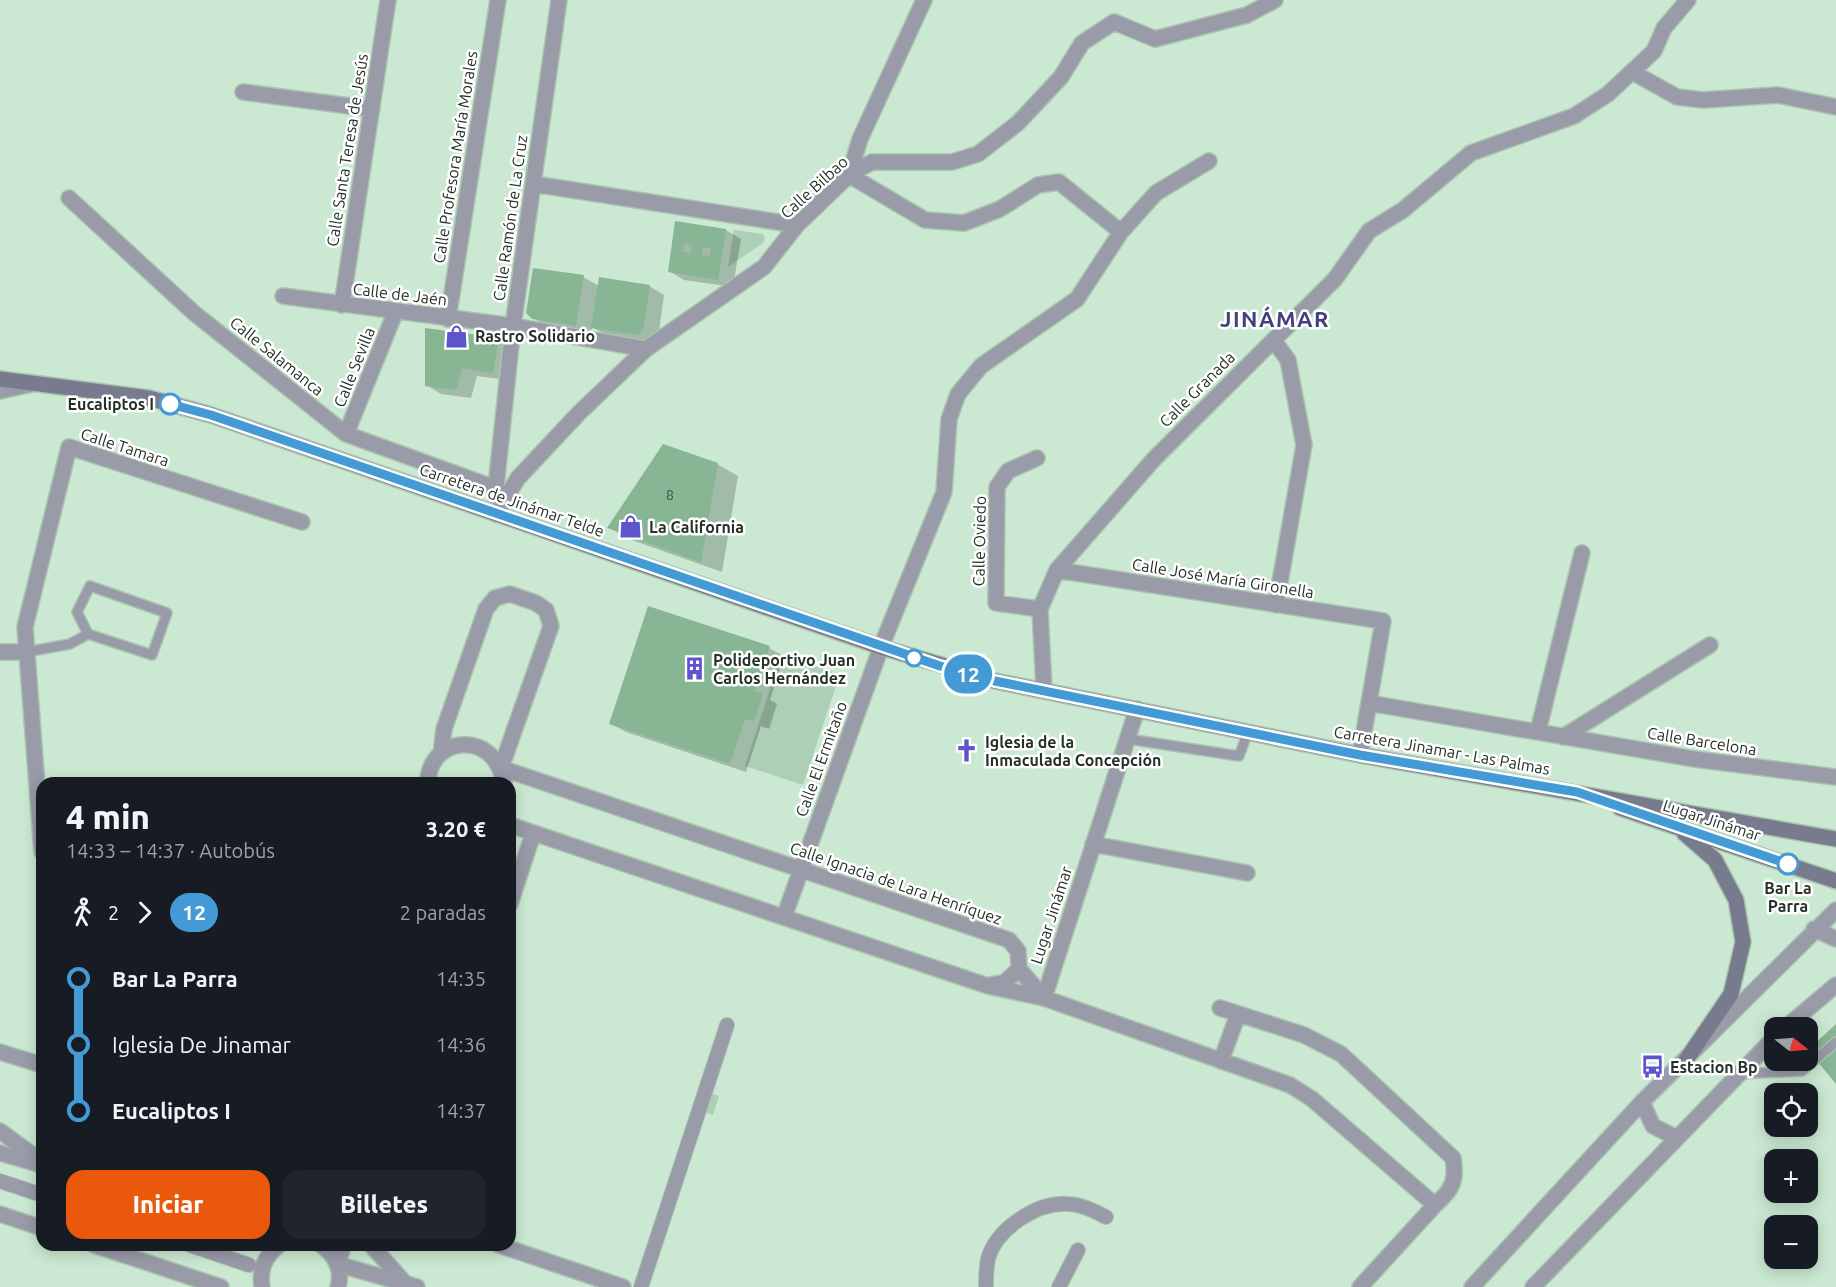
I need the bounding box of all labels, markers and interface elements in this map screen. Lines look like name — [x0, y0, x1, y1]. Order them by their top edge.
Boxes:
street label: Calle Profesora María Morales — [429, 50, 481, 264]
street label: Calle Santa Teresa de Jesús — [323, 52, 371, 248]
street label: Calle Ramón de La Cruz — [489, 134, 531, 302]
street label: Calle Bilbao — [777, 152, 851, 222]
street label: Calle de Jaén — [352, 279, 448, 309]
district label: JINÁMAR — [1220, 306, 1330, 331]
street label: Calle Salamanca — [227, 313, 327, 399]
shop icon: Rastro Solidario — [444, 323, 470, 349]
street label: Calle Sevilla — [330, 324, 378, 410]
place label: Rastro Solidario — [475, 327, 595, 345]
street label: Calle Granada — [1156, 348, 1238, 430]
marker: Eucaliptos I — [159, 393, 181, 415]
place label: Eucaliptos I — [68, 395, 154, 413]
street label: Calle Tamara — [79, 424, 171, 470]
street label: Carretera de Jinámar Telde — [417, 460, 607, 540]
house number: 8 — [666, 487, 674, 503]
street label: Calle Oviedo — [969, 496, 989, 586]
shop icon: La California — [618, 514, 644, 540]
place label: La California — [649, 518, 744, 536]
street label: Calle José María Gironella — [1131, 555, 1315, 601]
unlabelled marker — [905, 649, 923, 667]
place label: Polideportivo Juan Carlos Hernández — [713, 651, 855, 687]
line badge: 12 — [941, 654, 995, 694]
building icon: Polideportivo Juan Carlos Hernández — [682, 656, 708, 682]
text: 12 — [956, 662, 980, 686]
street label: Calle El Ermitaño — [792, 699, 850, 819]
street label: Carretera Jinamar - Las Palmas — [1333, 722, 1551, 778]
street label: Calle Barcelona — [1646, 723, 1758, 759]
place label: Iglesia de la Inmaculada Concepción — [985, 733, 1161, 769]
church icon: Iglesia de la Inmaculada Concepción — [954, 738, 980, 764]
street label: Lugar Jinámar — [1661, 796, 1763, 844]
text: 4 min — [66, 798, 150, 835]
text: 3.20 € — [426, 816, 486, 841]
street label: Calle Ignacia de Lara Henríquez — [788, 838, 1004, 928]
text: 14:33 – 14:37 · Autobús — [66, 839, 275, 862]
marker: Bar La Parra — [1777, 853, 1799, 875]
street label: Lugar Jinámar — [1027, 864, 1075, 966]
place label: Bar La Parra — [1764, 879, 1812, 915]
icon: walk — [66, 896, 99, 929]
icon: forward — [128, 896, 161, 929]
text: 12 — [182, 900, 206, 924]
text: 2 — [108, 901, 119, 924]
text: 2 paradas — [400, 901, 486, 924]
text: Bar La Parra — [112, 966, 238, 991]
text: 14:35 — [436, 967, 486, 990]
north arrow — [1764, 1017, 1818, 1071]
map controls — [1764, 1017, 1818, 1269]
text: Iglesia De Jinamar — [112, 1032, 291, 1057]
text: 14:36 — [436, 1033, 486, 1056]
bus stop icon: Estacion Bp — [1639, 1054, 1665, 1080]
place label: Estacion Bp — [1670, 1058, 1758, 1076]
button: locate — [1764, 1083, 1818, 1137]
text: Eucaliptos I — [112, 1098, 231, 1123]
text: 14:37 — [436, 1099, 486, 1122]
button: + — [1764, 1149, 1818, 1203]
button: Iniciar — [66, 1170, 270, 1239]
button: Billetes — [282, 1170, 486, 1239]
button: − — [1764, 1215, 1818, 1269]

